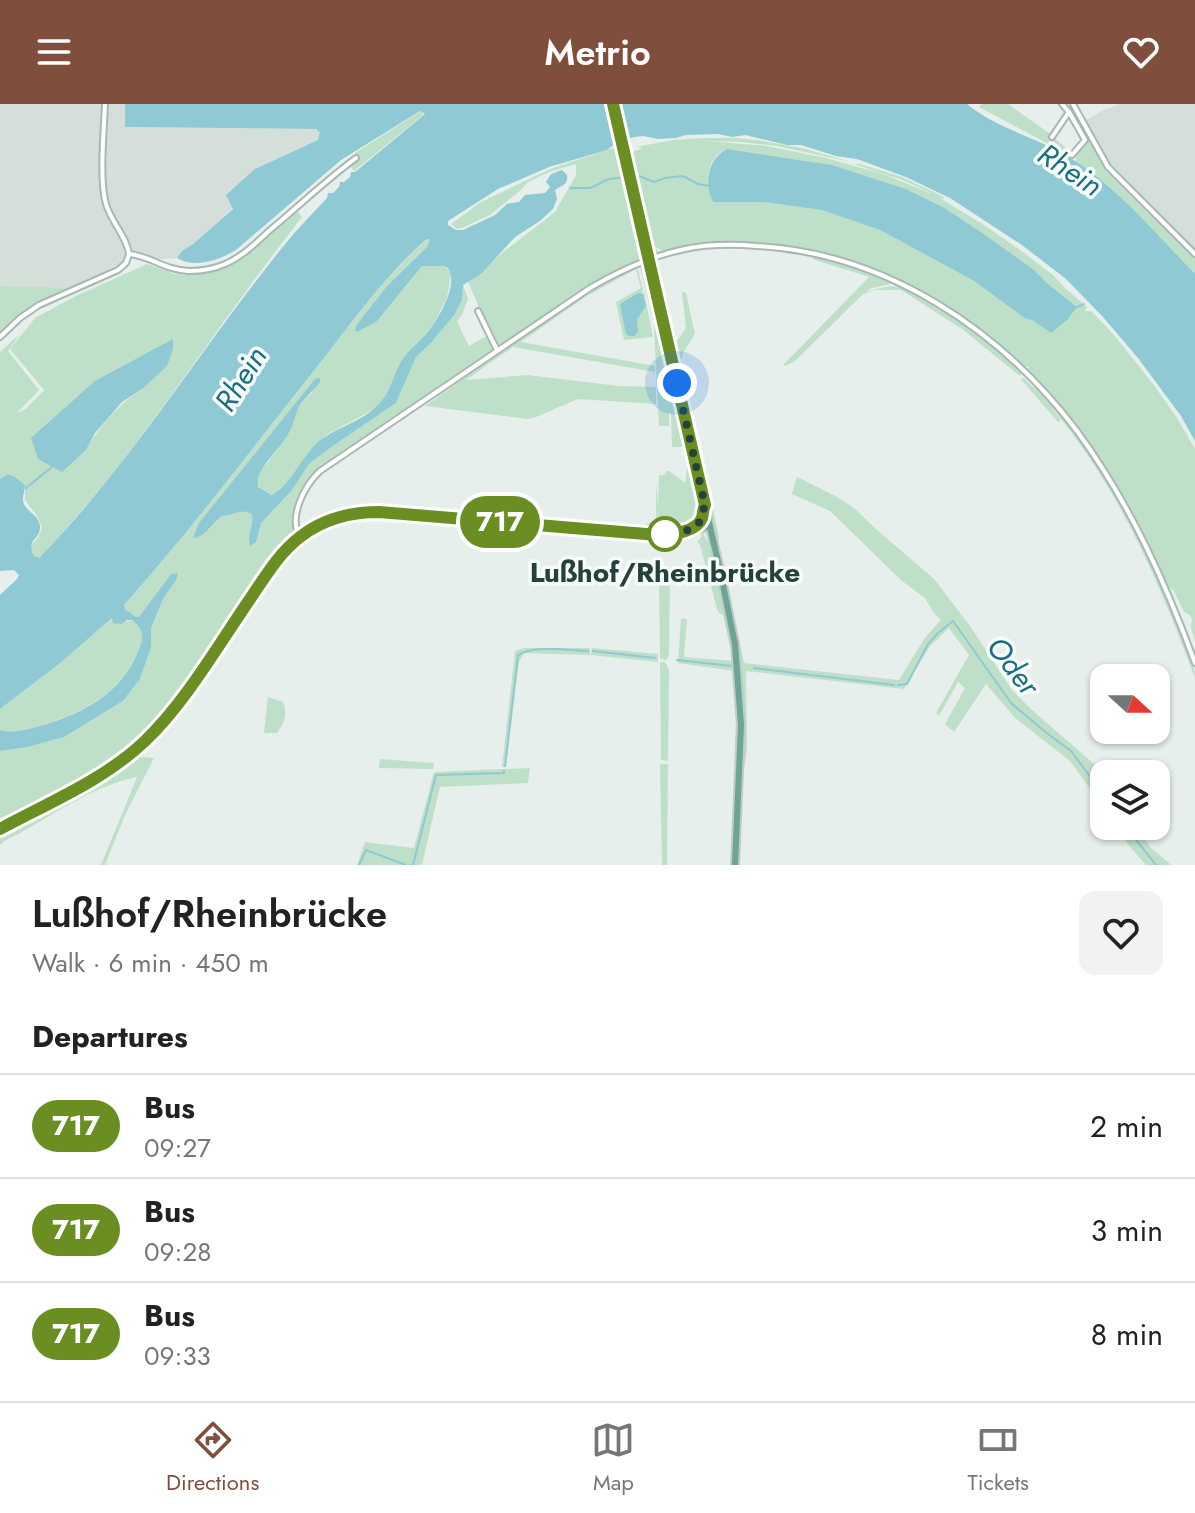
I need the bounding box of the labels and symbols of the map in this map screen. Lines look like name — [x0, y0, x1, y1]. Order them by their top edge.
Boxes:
water label: Rhein — [1029, 133, 1111, 207]
water label: Rhein — [204, 338, 277, 420]
your location — [657, 363, 697, 403]
line badge: 717 — [454, 496, 546, 548]
marker: Lußhof/Rheinbrücke — [648, 517, 682, 551]
place label: Lußhof/Rheinbrücke — [530, 552, 800, 593]
water label: Oder — [977, 627, 1051, 706]
north arrow — [1090, 664, 1170, 744]

